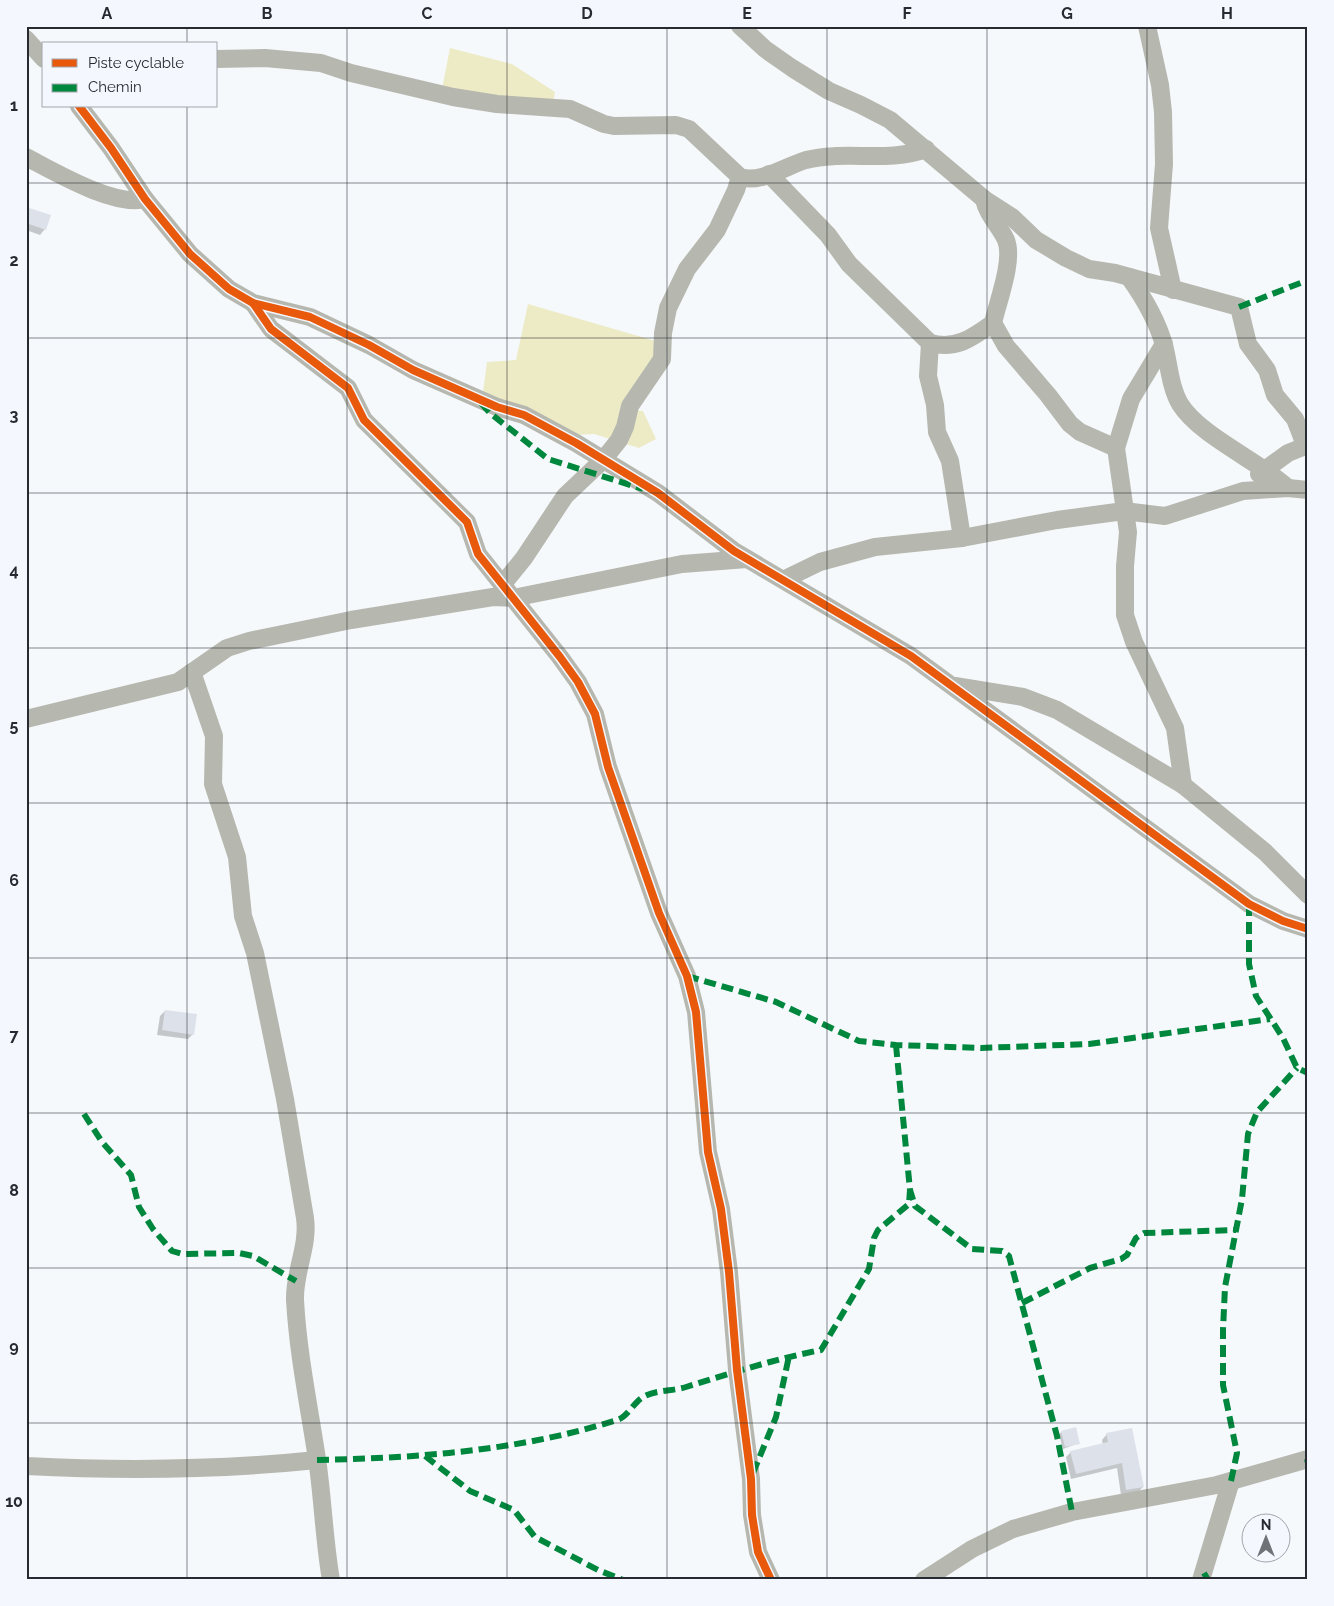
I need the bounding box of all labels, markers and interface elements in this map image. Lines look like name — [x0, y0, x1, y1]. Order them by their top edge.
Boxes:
text: A — [102, 4, 113, 23]
text: B — [262, 4, 273, 23]
text: C — [422, 4, 433, 23]
text: D — [581, 4, 593, 23]
text: E — [742, 4, 752, 23]
text: F — [902, 4, 912, 23]
text: G — [1061, 4, 1073, 23]
text: H — [1221, 4, 1233, 23]
legend — [42, 42, 218, 108]
text: Piste cyclable — [88, 54, 184, 72]
text: Chemin — [88, 78, 142, 96]
text: 1 — [10, 96, 18, 115]
text: 2 — [9, 251, 19, 270]
text: 3 — [10, 406, 19, 425]
text: 4 — [9, 561, 19, 580]
text: 5 — [10, 716, 19, 735]
text: 6 — [9, 871, 19, 890]
text: 7 — [10, 1026, 19, 1045]
text: 8 — [9, 1181, 19, 1200]
text: 9 — [9, 1337, 19, 1356]
text: 10 — [5, 1492, 23, 1511]
north arrow — [1242, 1514, 1292, 1564]
text: N — [1261, 1517, 1271, 1533]

